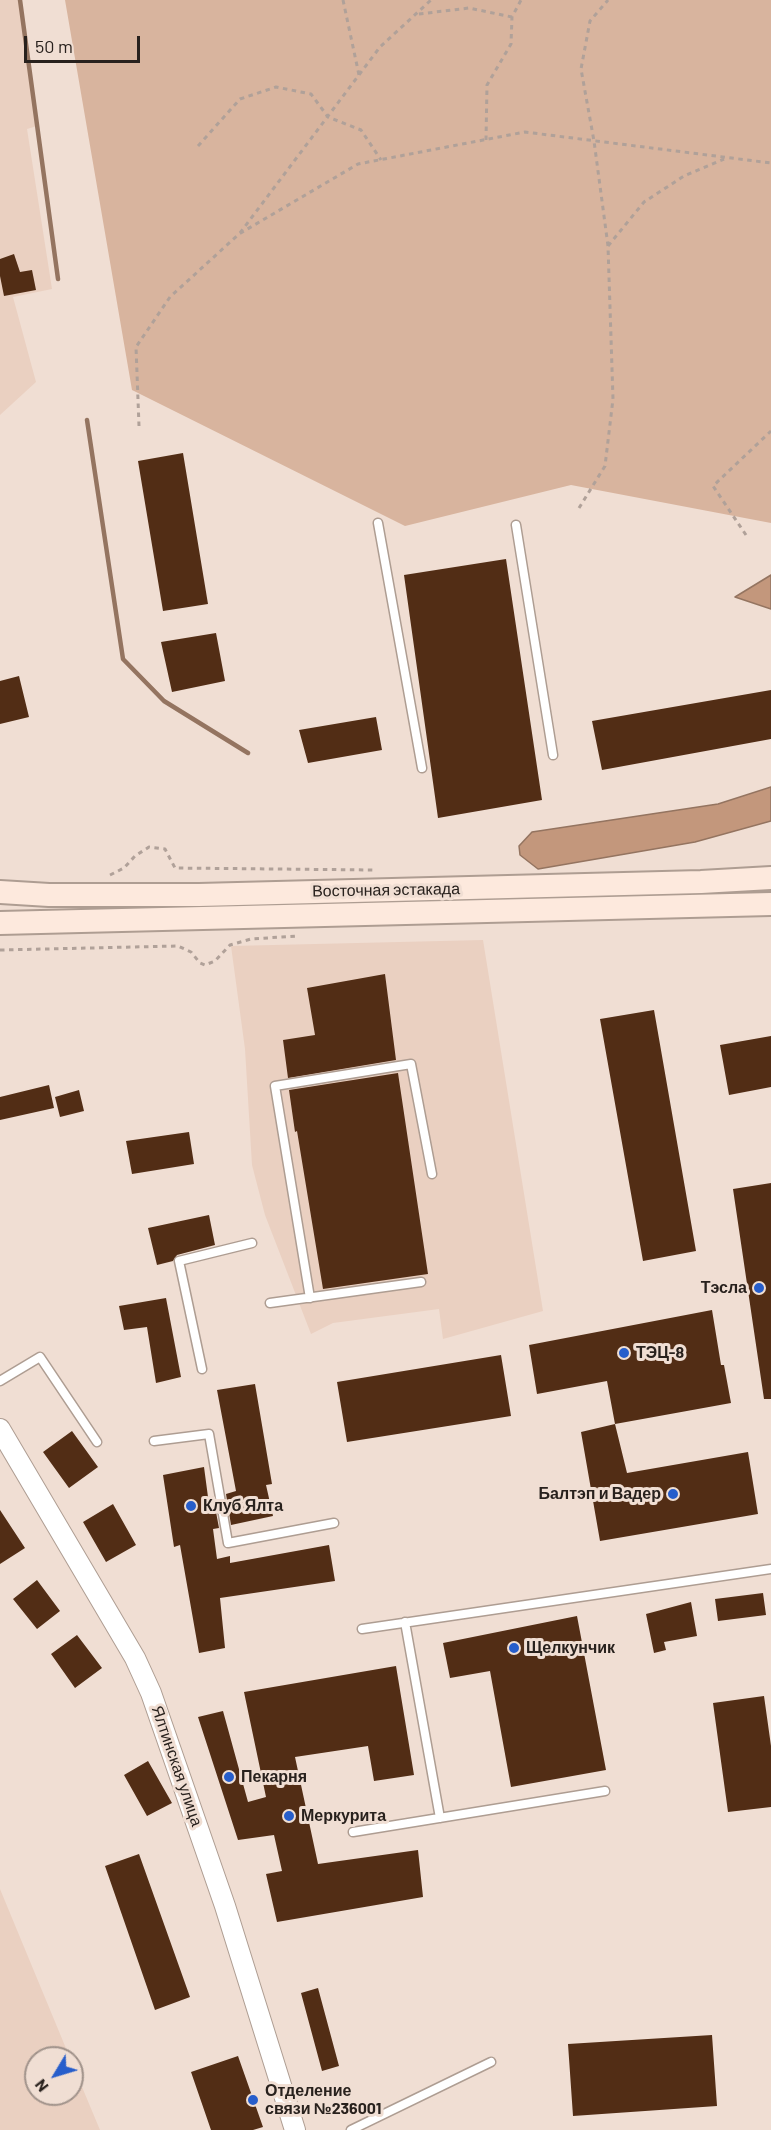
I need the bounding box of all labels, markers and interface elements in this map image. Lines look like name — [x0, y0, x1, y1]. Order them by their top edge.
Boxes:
scale bar — [27, 24, 142, 62]
text: 50 m — [35, 35, 73, 57]
street label: Восточная эстакада — [312, 879, 460, 901]
place label: Тэсла — [701, 1278, 747, 1298]
marker: Тэсла — [752, 1281, 766, 1295]
place label: ТЭЦ-8 — [636, 1343, 684, 1363]
marker: ТЭЦ-8 — [617, 1346, 631, 1360]
place label: Балтэп и Вадер — [539, 1484, 661, 1504]
marker: Балтэп и Вадер — [666, 1487, 680, 1501]
place label: Клуб Ялта — [203, 1496, 283, 1516]
marker: Клуб Ялта — [184, 1499, 198, 1513]
place label: Щелкунчик — [526, 1638, 615, 1658]
marker: Щелкунчик — [507, 1641, 521, 1655]
street label: Ялтинская улица — [147, 1703, 207, 1829]
place label: Пекарня — [241, 1767, 307, 1787]
marker: Пекарня — [222, 1770, 236, 1784]
place label: Меркурита — [301, 1806, 386, 1826]
marker: Меркурита — [282, 1809, 296, 1823]
north arrow — [24, 2046, 84, 2106]
text: N — [30, 2076, 52, 2096]
place label: Отделение связи №236001 — [265, 2081, 381, 2119]
marker: Отделение связи №236001 — [246, 2093, 260, 2107]

